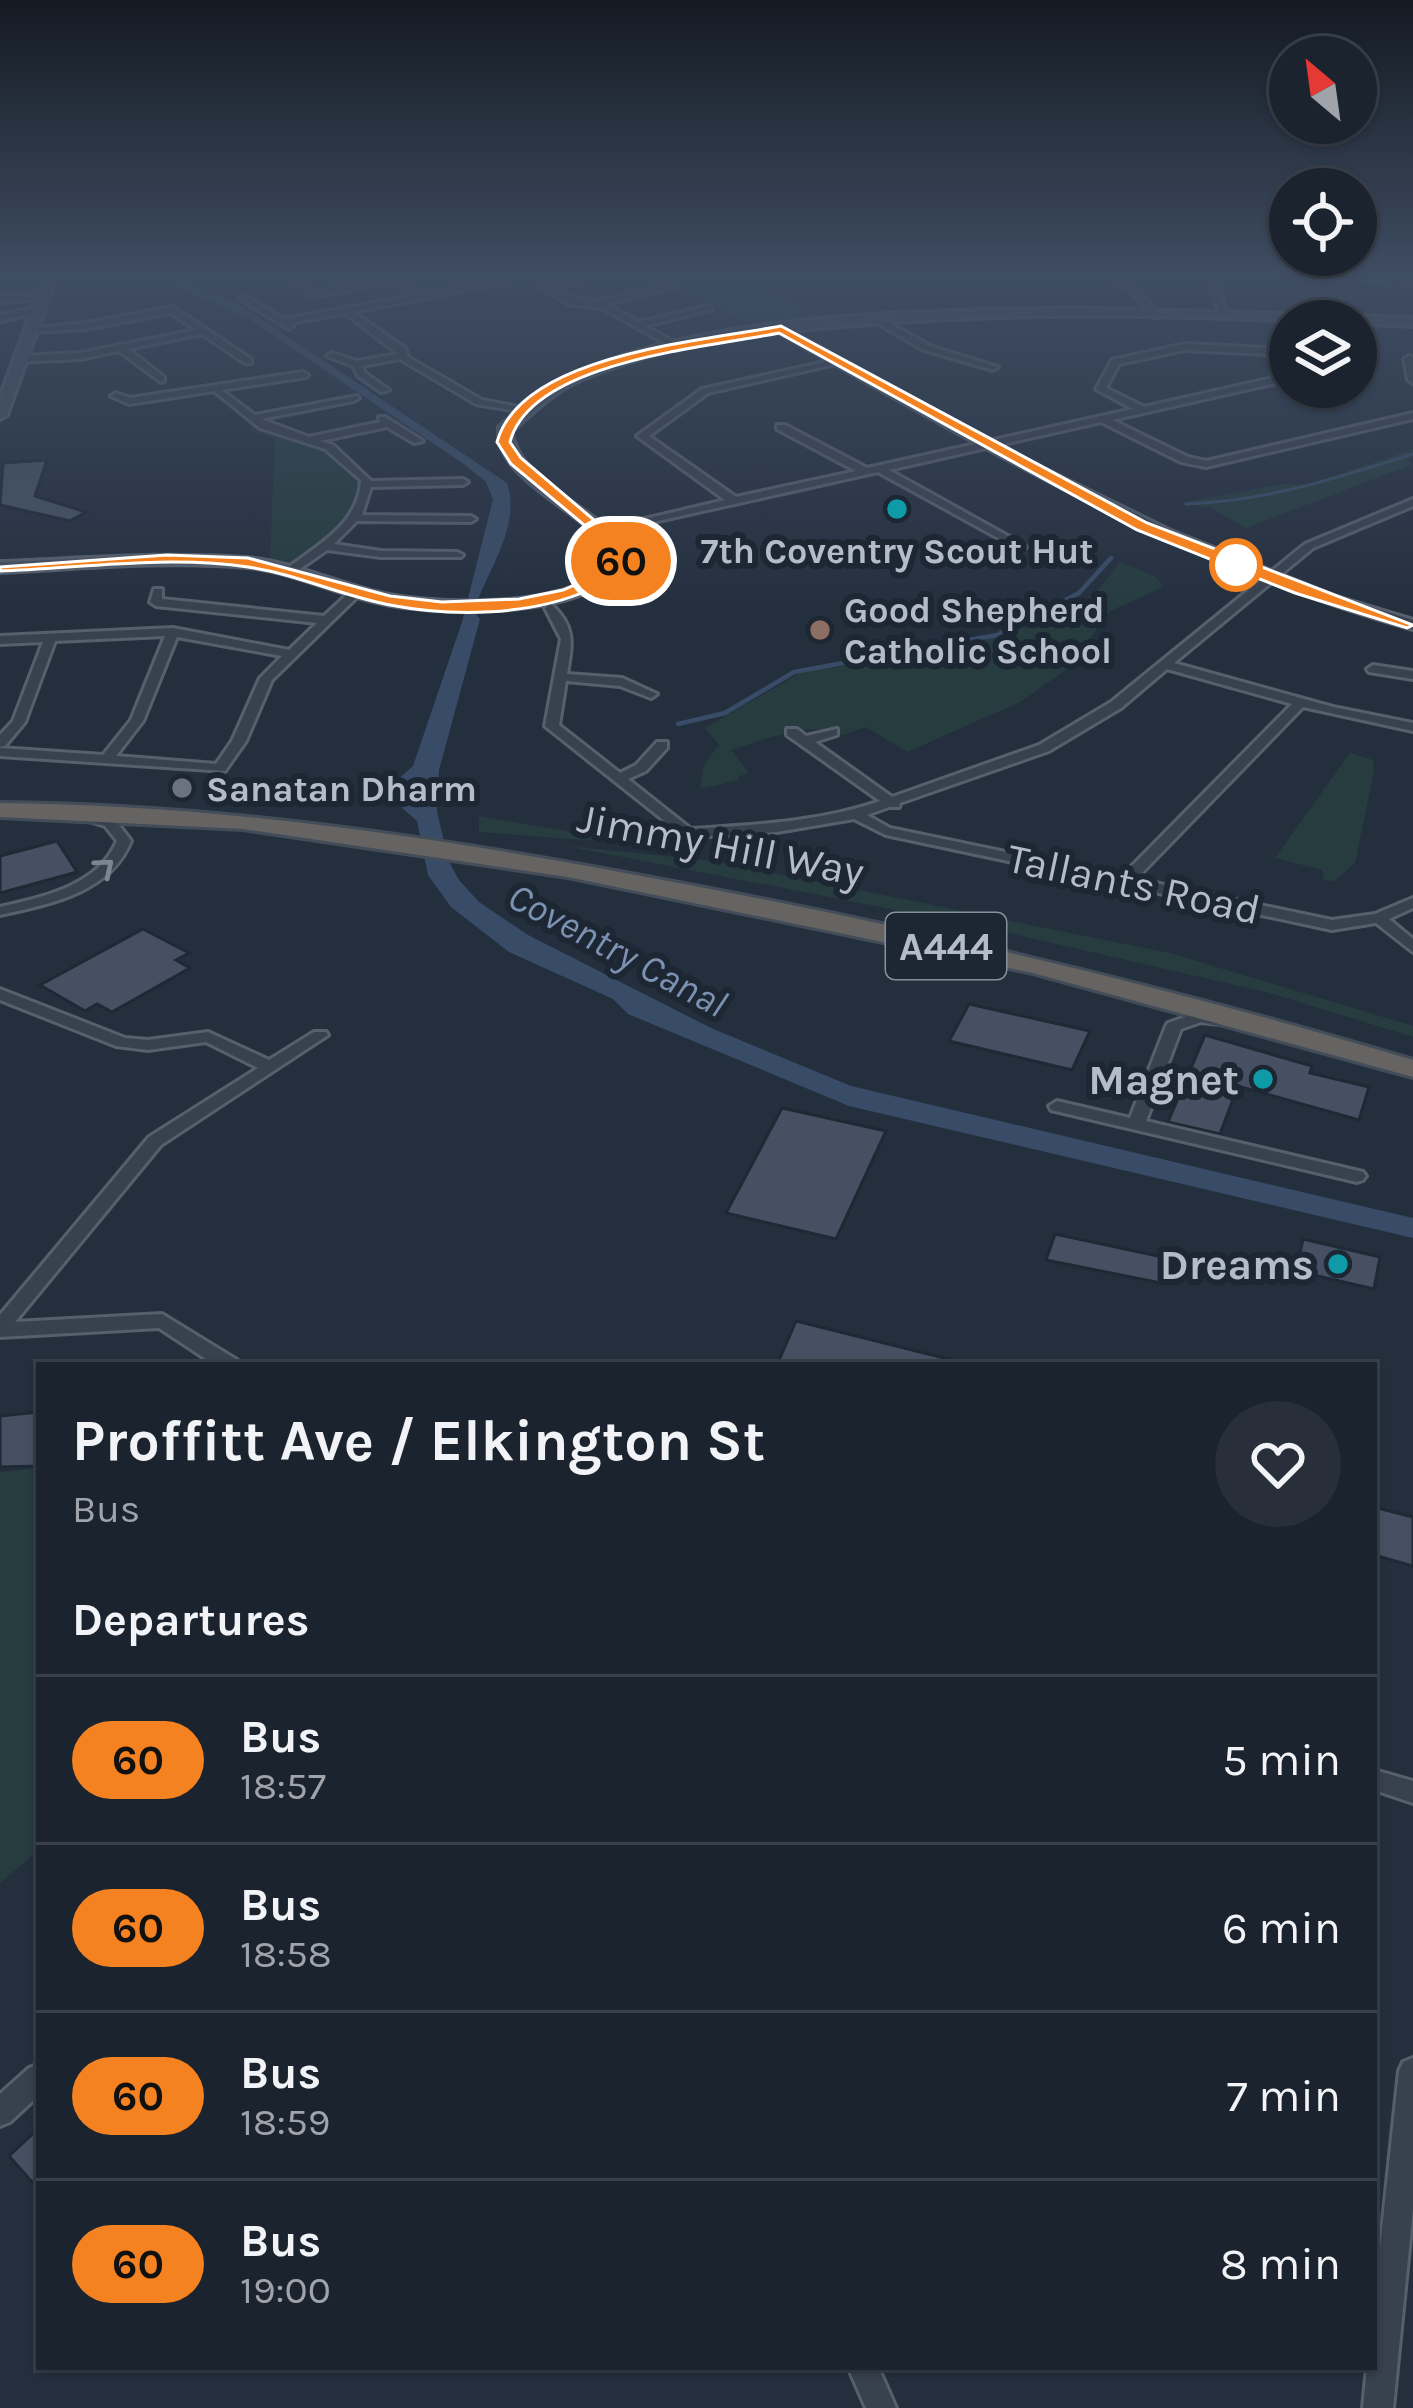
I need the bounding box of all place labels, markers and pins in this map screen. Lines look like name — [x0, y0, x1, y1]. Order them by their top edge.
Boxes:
marker: 7th Coventry Scout Hut — [884, 496, 910, 522]
place label: 7th Coventry Scout Hut — [700, 530, 1094, 573]
unlabelled marker — [1211, 540, 1261, 590]
place label: Good Shepherd Catholic School — [844, 589, 1112, 672]
marker: Good Shepherd Catholic School — [807, 617, 833, 643]
place label: Sanatan Dharm — [206, 768, 477, 810]
marker: Sanatan Dharm — [169, 775, 195, 801]
place label: Magnet — [1088, 1055, 1239, 1105]
marker: Magnet — [1250, 1066, 1276, 1092]
place label: Dreams — [1160, 1240, 1314, 1290]
marker: Dreams — [1325, 1251, 1351, 1277]

